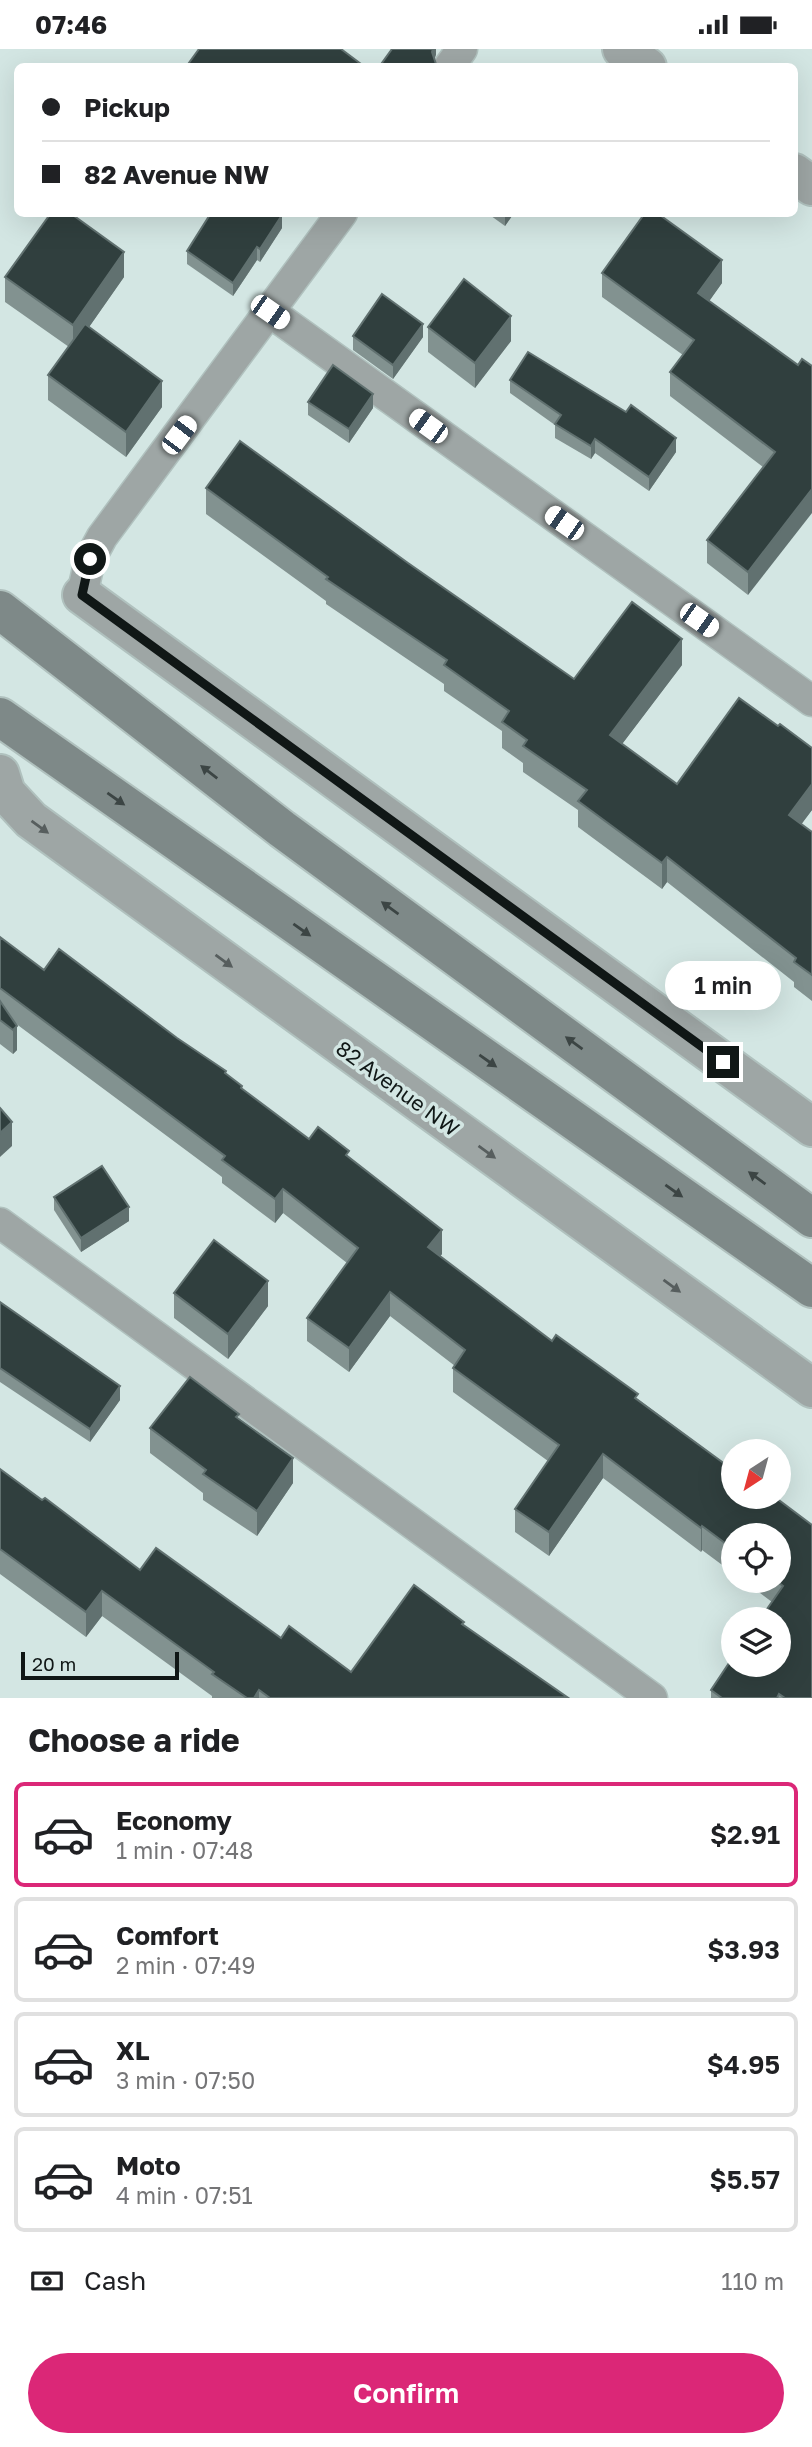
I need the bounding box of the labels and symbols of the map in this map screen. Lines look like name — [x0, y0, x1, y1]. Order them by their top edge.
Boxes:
car — [247, 291, 294, 333]
car — [405, 405, 452, 447]
car — [158, 412, 201, 458]
car — [541, 502, 588, 544]
route start — [74, 543, 106, 575]
car — [676, 599, 723, 641]
one-way arrow — [200, 764, 218, 779]
one-way arrow — [107, 792, 125, 806]
one-way arrow — [31, 820, 49, 834]
one-way arrow — [382, 901, 400, 916]
one-way arrow — [293, 923, 311, 937]
one-way arrow — [215, 954, 233, 968]
callout: 1 min — [665, 961, 781, 1009]
street label: 82 Avenue NW — [331, 1035, 465, 1141]
one-way arrow — [565, 1036, 583, 1050]
route end — [707, 1046, 739, 1078]
one-way arrow — [479, 1054, 497, 1068]
one-way arrow — [478, 1145, 497, 1159]
one-way arrow — [748, 1171, 766, 1185]
one-way arrow — [665, 1184, 683, 1198]
one-way arrow — [662, 1279, 681, 1293]
north arrow — [721, 1439, 791, 1509]
scale bar — [21, 1649, 178, 1681]

